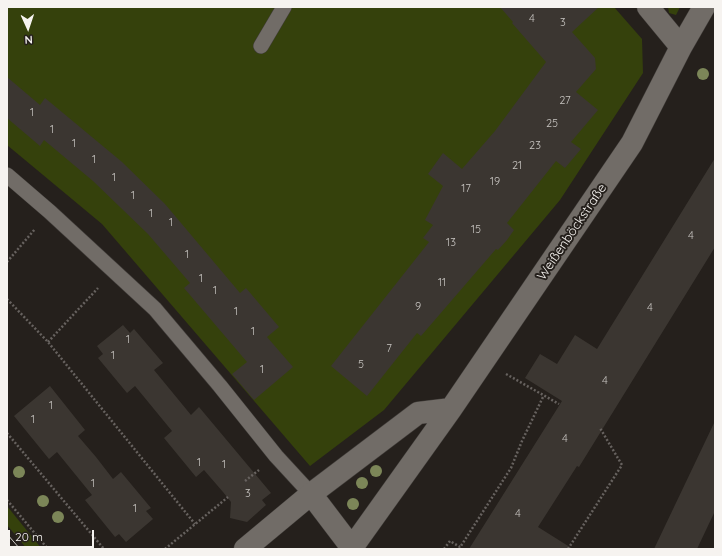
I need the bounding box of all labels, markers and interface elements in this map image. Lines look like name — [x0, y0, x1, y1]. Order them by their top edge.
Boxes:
north arrow — [8, 8, 48, 48]
house number: 4 — [529, 12, 535, 26]
house number: 3 — [560, 16, 566, 30]
text: N — [24, 33, 33, 47]
house number: 27 — [559, 94, 571, 108]
house number: 1 — [30, 106, 34, 120]
house number: 25 — [546, 117, 558, 131]
house number: 1 — [50, 123, 54, 137]
house number: 1 — [72, 137, 76, 151]
house number: 23 — [529, 139, 541, 153]
house number: 1 — [92, 153, 96, 167]
house number: 21 — [512, 159, 522, 173]
house number: 1 — [112, 171, 116, 185]
house number: 19 — [490, 175, 500, 189]
street label: Weißenböckstraße — [534, 181, 610, 283]
house number: 17 — [461, 182, 471, 196]
house number: 1 — [131, 189, 135, 203]
house number: 1 — [149, 207, 153, 221]
house number: 1 — [169, 216, 173, 230]
house number: 15 — [471, 223, 481, 237]
house number: 4 — [688, 229, 694, 243]
house number: 13 — [446, 236, 456, 250]
house number: 1 — [185, 248, 189, 262]
house number: 1 — [199, 272, 203, 286]
house number: 11 — [438, 276, 446, 290]
house number: 1 — [213, 284, 217, 298]
house number: 9 — [415, 300, 421, 314]
house number: 4 — [647, 301, 653, 315]
house number: 1 — [234, 305, 238, 319]
house number: 1 — [251, 325, 255, 339]
house number: 1 — [126, 333, 130, 347]
house number: 7 — [386, 342, 392, 356]
house number: 1 — [111, 349, 115, 363]
house number: 5 — [358, 358, 364, 372]
house number: 1 — [260, 363, 264, 377]
house number: 4 — [602, 374, 608, 388]
house number: 1 — [49, 399, 53, 413]
house number: 1 — [31, 413, 35, 427]
house number: 4 — [562, 432, 568, 446]
house number: 1 — [197, 456, 201, 470]
house number: 1 — [222, 458, 226, 472]
house number: 1 — [91, 477, 95, 491]
house number: 3 — [245, 487, 251, 501]
house number: 1 — [133, 502, 137, 516]
house number: 4 — [515, 507, 521, 521]
scale bar — [10, 522, 96, 548]
text: 20 m — [15, 529, 43, 544]

